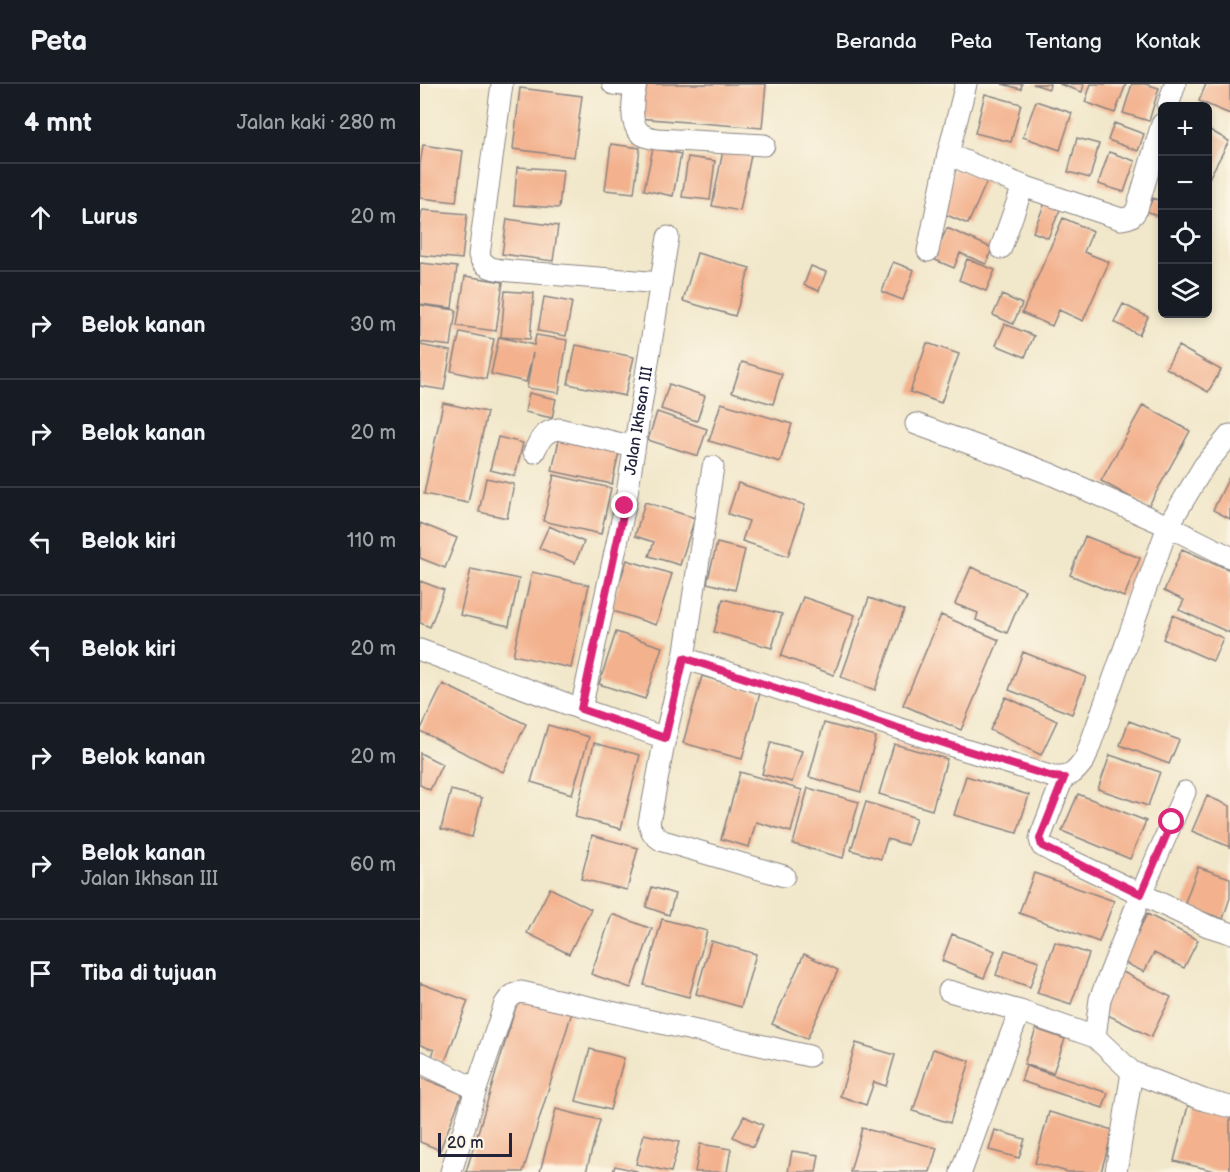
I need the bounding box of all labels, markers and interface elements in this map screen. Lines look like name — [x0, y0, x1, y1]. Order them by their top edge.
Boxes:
text: Peta — [30, 25, 87, 58]
text: Beranda — [835, 29, 917, 54]
text: Peta — [950, 29, 993, 54]
text: Tentang — [1026, 29, 1102, 54]
text: Kontak — [1135, 29, 1200, 54]
map controls — [1158, 102, 1212, 318]
button: + — [1158, 102, 1212, 156]
text: 4 mnt — [24, 108, 92, 139]
text: Jalan kaki · 280 m — [237, 111, 396, 135]
button: − — [1158, 156, 1212, 210]
icon: ahead — [24, 201, 57, 234]
text: Lurus — [81, 204, 137, 231]
text: 20 m — [351, 205, 396, 229]
button: locate — [1158, 210, 1212, 264]
button: layers — [1158, 264, 1212, 318]
icon: right — [24, 309, 57, 342]
text: Belok kanan — [81, 312, 206, 339]
text: 30 m — [350, 313, 396, 337]
street label: Jalan Ikhsan III — [621, 365, 657, 477]
icon: right — [24, 417, 57, 450]
text: Belok kanan — [81, 420, 206, 447]
text: 20 m — [351, 421, 396, 445]
route end — [611, 492, 637, 518]
icon: left — [24, 525, 57, 558]
text: Belok kiri — [81, 528, 176, 555]
text: 110 m — [347, 529, 396, 553]
icon: left — [24, 633, 57, 666]
text: Belok kiri — [81, 636, 176, 663]
text: 20 m — [351, 637, 396, 661]
icon: right — [24, 741, 57, 774]
text: Belok kanan — [81, 744, 206, 771]
text: 20 m — [351, 745, 396, 769]
route start — [1158, 808, 1184, 834]
text: Belok kanan — [81, 840, 206, 867]
icon: right — [24, 849, 57, 882]
text: 60 m — [350, 853, 396, 877]
text: Jalan Ikhsan III — [81, 867, 218, 891]
icon: arrive — [24, 957, 57, 990]
text: Tiba di tujuan — [81, 960, 217, 987]
scale bar — [438, 1130, 512, 1158]
text: 20 m — [447, 1134, 483, 1153]

